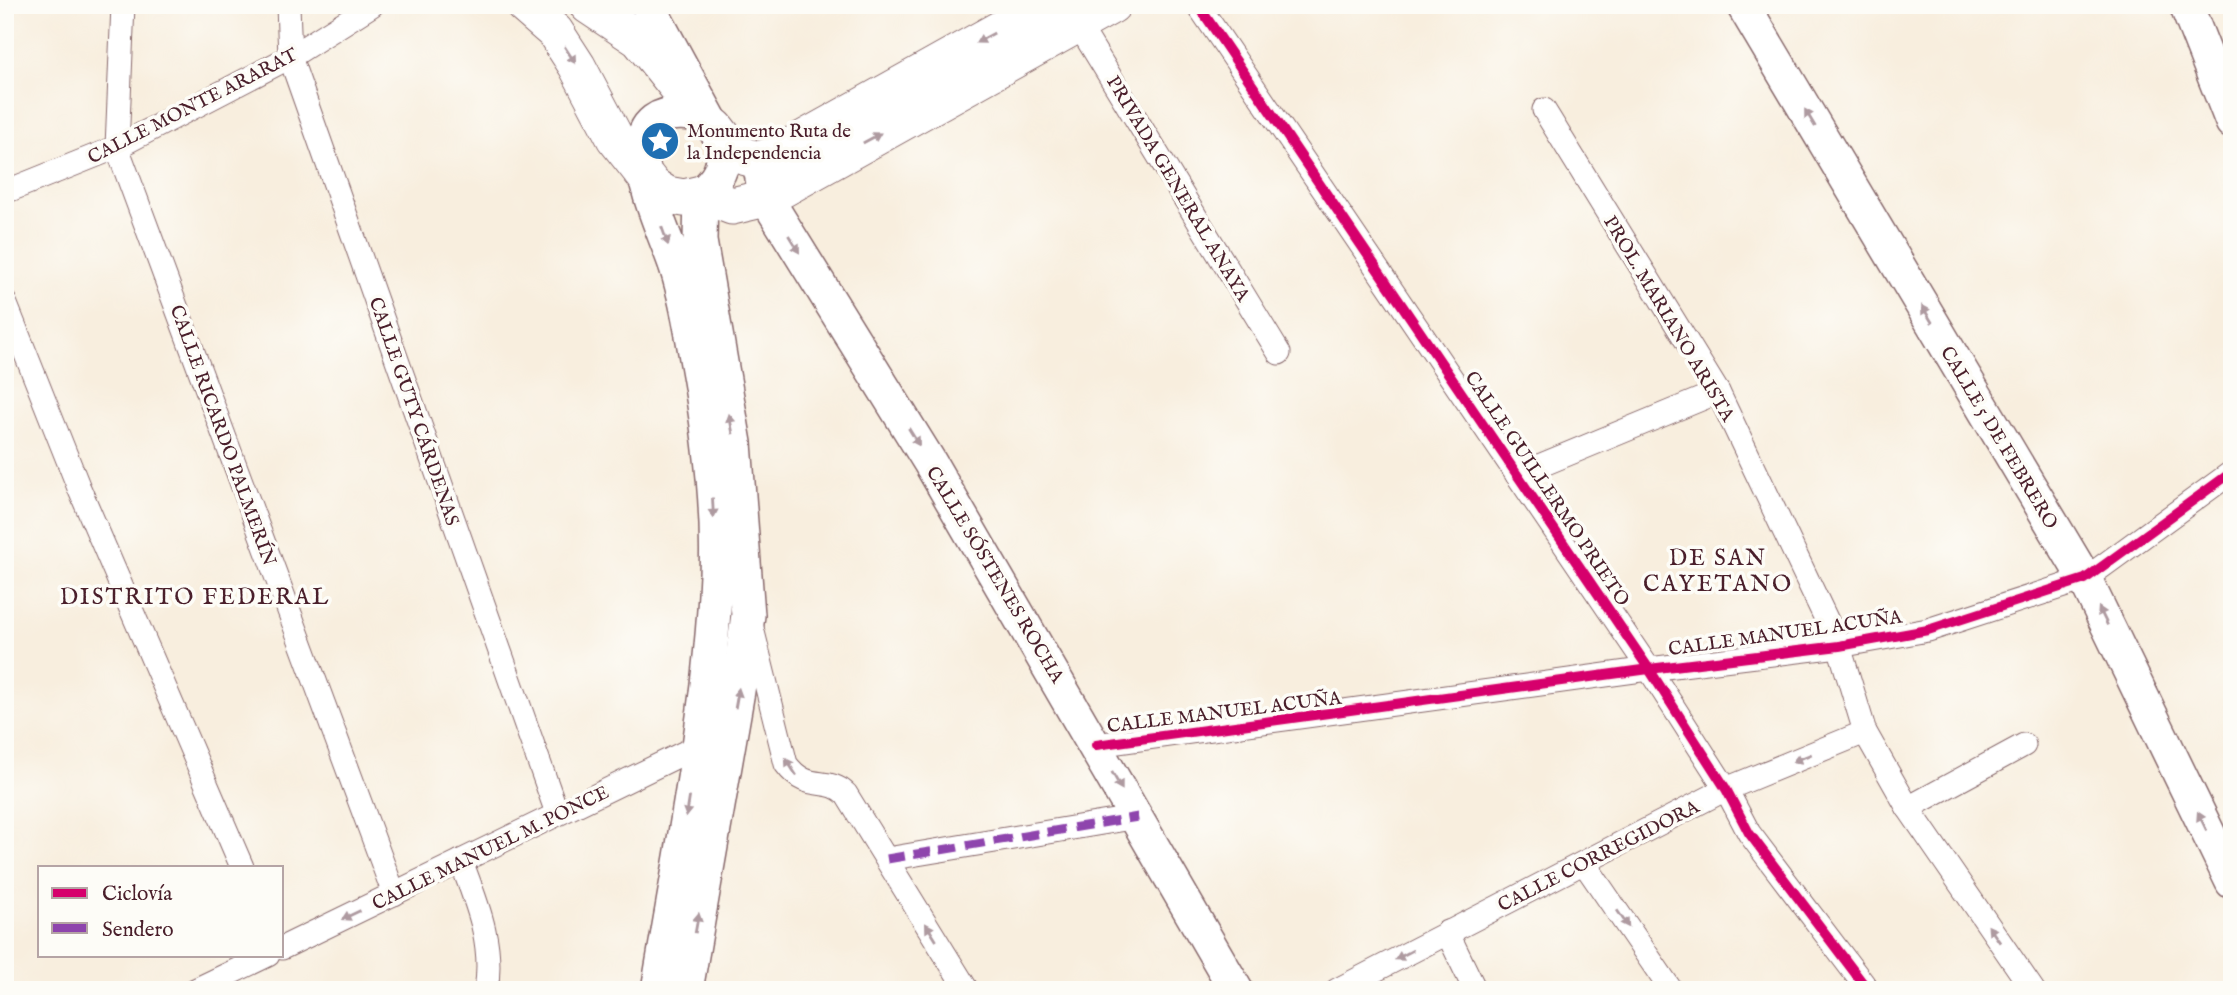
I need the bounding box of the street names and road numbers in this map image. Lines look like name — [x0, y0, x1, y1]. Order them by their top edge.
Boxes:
street label: CALLE MONTE ARARAT — [84, 43, 302, 170]
street label: PRIVADA GENERAL ANAYA — [1100, 72, 1255, 307]
street label: PROL. MARIANO ARISTA — [1597, 212, 1740, 427]
street label: CALLE GUTY CÁRDENAS — [363, 294, 465, 529]
street label: CALLE RICARDO PALMERÍN — [164, 302, 281, 569]
street label: CALLE 5 DE FEBRERO — [1934, 342, 2063, 534]
street label: CALLE GUILLERMO PRIETO — [1459, 367, 1634, 611]
street label: CALLE SÓSTENES ROCHA — [920, 462, 1070, 689]
street label: CALLE MANUEL ACUÑA — [1667, 605, 1905, 662]
street label: CALLE MANUEL ACUÑA — [1106, 686, 1344, 739]
street label: CALLE MANUEL M. PONCE — [369, 781, 613, 917]
street label: CALLE CORREGIDORA — [1494, 795, 1705, 918]

